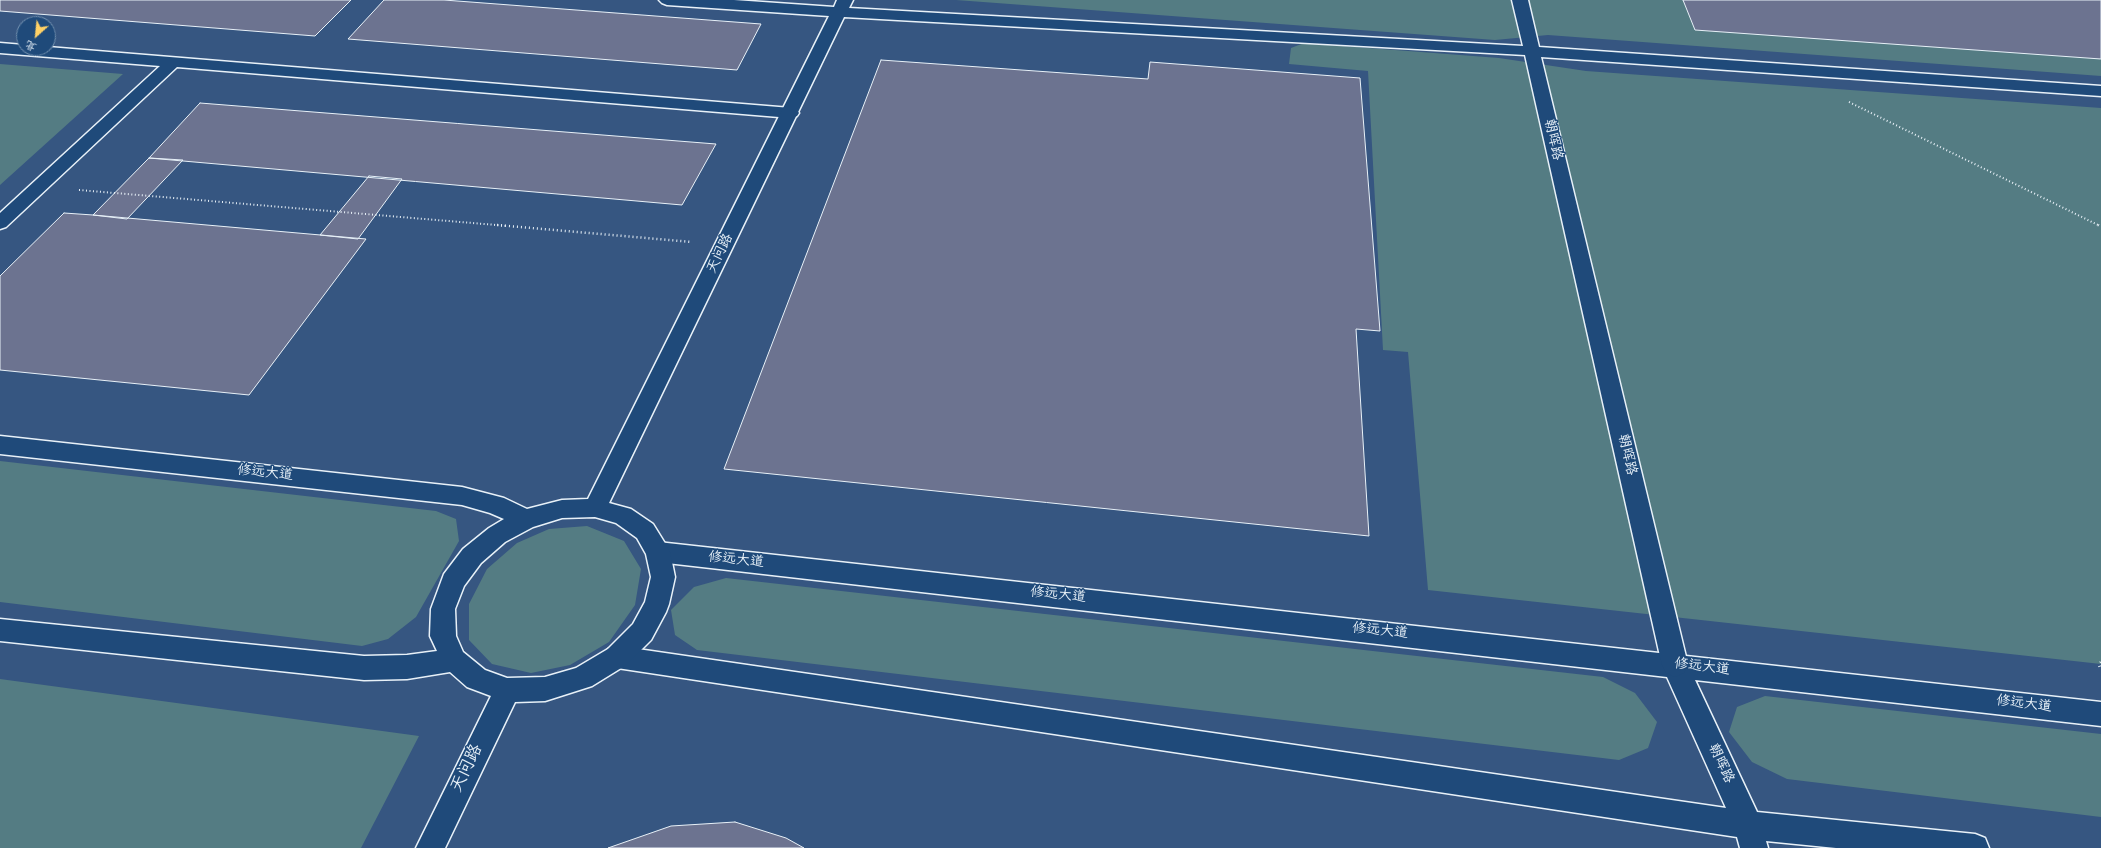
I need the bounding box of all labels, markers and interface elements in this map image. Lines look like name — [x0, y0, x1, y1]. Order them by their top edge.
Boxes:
north arrow — [16, 16, 56, 56]
text: 北 — [22, 35, 40, 56]
street label: 朝晖路 — [1539, 118, 1565, 162]
street label: 天问路 — [704, 231, 738, 277]
street label: 朝晖路 — [1613, 433, 1639, 477]
street label: 修远大道 — [236, 463, 294, 485]
street label: 修远大道 — [707, 550, 765, 572]
street label: 修远大道 — [1029, 585, 1087, 607]
street label: 修远大道 — [1351, 621, 1409, 643]
street label: 修远大道 — [1673, 656, 1731, 680]
street label: 修远大道 — [1995, 693, 2053, 717]
street label: 朝晖路 — [1704, 741, 1736, 787]
street label: 天问路 — [448, 742, 488, 796]

